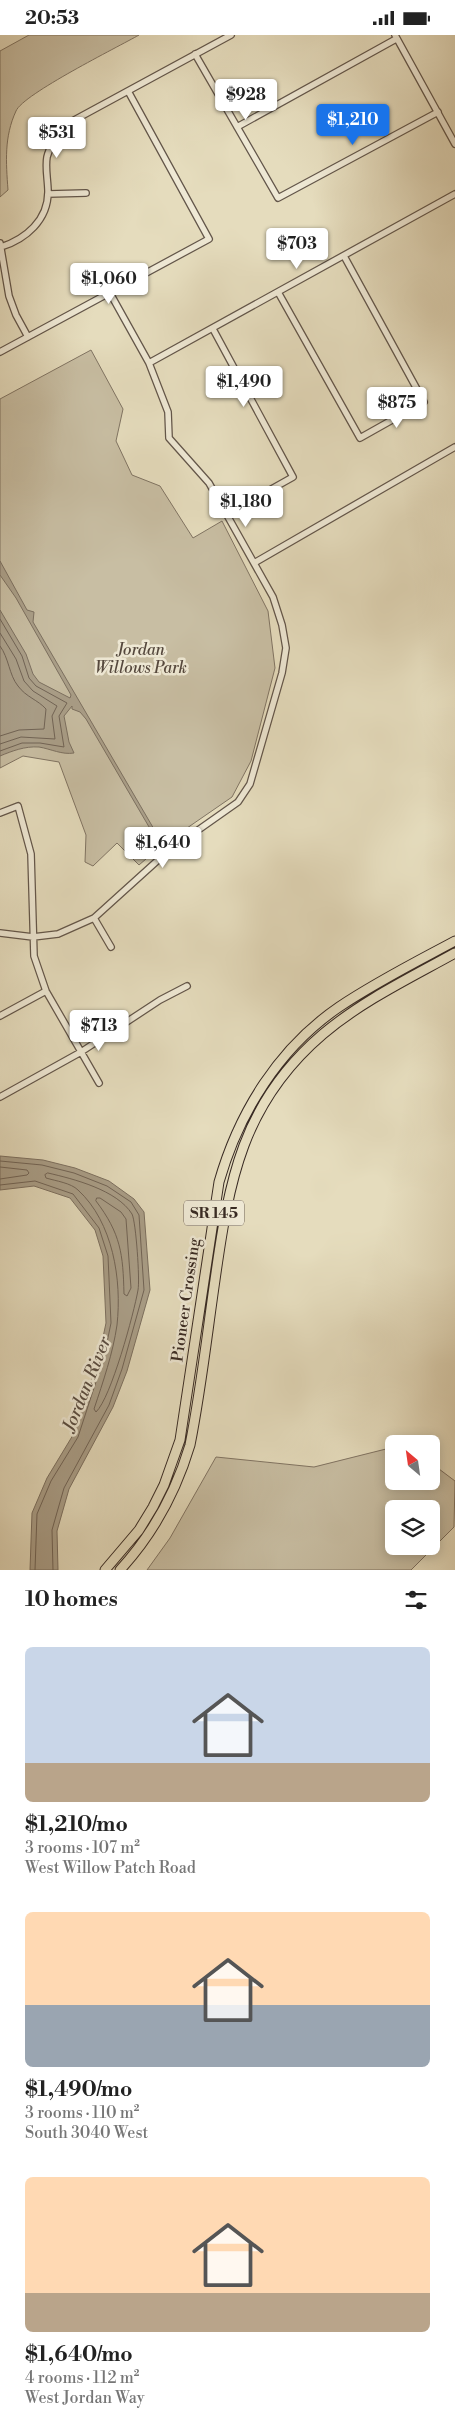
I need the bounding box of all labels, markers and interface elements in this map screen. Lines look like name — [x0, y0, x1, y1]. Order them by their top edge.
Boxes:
text: 20:53 — [25, 6, 79, 30]
pin: $928 — [216, 79, 276, 121]
text: $928 — [226, 85, 266, 105]
pin: $1,210 — [312, 103, 394, 146]
text: $1,210 — [327, 110, 379, 130]
pin: $531 — [27, 117, 87, 159]
text: $531 — [39, 123, 75, 143]
pin: $703 — [267, 227, 327, 270]
text: $703 — [277, 234, 317, 254]
pin: $1,060 — [68, 263, 150, 305]
text: $1,060 — [81, 269, 137, 289]
pin: $1,490 — [203, 365, 285, 408]
text: $1,490 — [217, 372, 271, 392]
pin: $875 — [367, 387, 427, 429]
text: $875 — [378, 393, 416, 413]
pin: $1,180 — [205, 485, 287, 528]
text: $1,180 — [220, 492, 272, 512]
park label: Jordan Willows Park — [95, 640, 187, 678]
pin: $1,640 — [122, 827, 204, 869]
text: $1,640 — [135, 833, 191, 853]
pin: $713 — [69, 1009, 129, 1052]
text: $713 — [81, 1016, 117, 1036]
road number: SR 145 — [184, 1201, 244, 1225]
street label: Pioneer Crossing — [167, 1236, 205, 1363]
water label: Jordan River — [57, 1333, 117, 1437]
north arrow — [385, 1435, 440, 1490]
map controls — [385, 1435, 440, 1555]
button: layers — [385, 1500, 440, 1555]
icon: filters — [402, 1586, 430, 1614]
text: 10 homes — [25, 1587, 118, 1613]
icon: home — [183, 1680, 273, 1770]
text: $1,210/mo — [25, 1812, 128, 1838]
text: 3 rooms · 107 m² — [25, 1838, 140, 1858]
text: West Willow Patch Road — [25, 1858, 196, 1878]
icon: home — [183, 1945, 273, 2035]
text: $1,490/mo — [25, 2077, 132, 2103]
text: 3 rooms · 110 m² — [25, 2103, 139, 2123]
text: South 3040 West — [25, 2123, 148, 2143]
icon: home — [183, 2210, 273, 2300]
text: $1,640/mo — [25, 2342, 133, 2368]
text: 4 rooms · 112 m² — [25, 2368, 139, 2388]
text: West Jordan Way — [25, 2388, 145, 2408]

